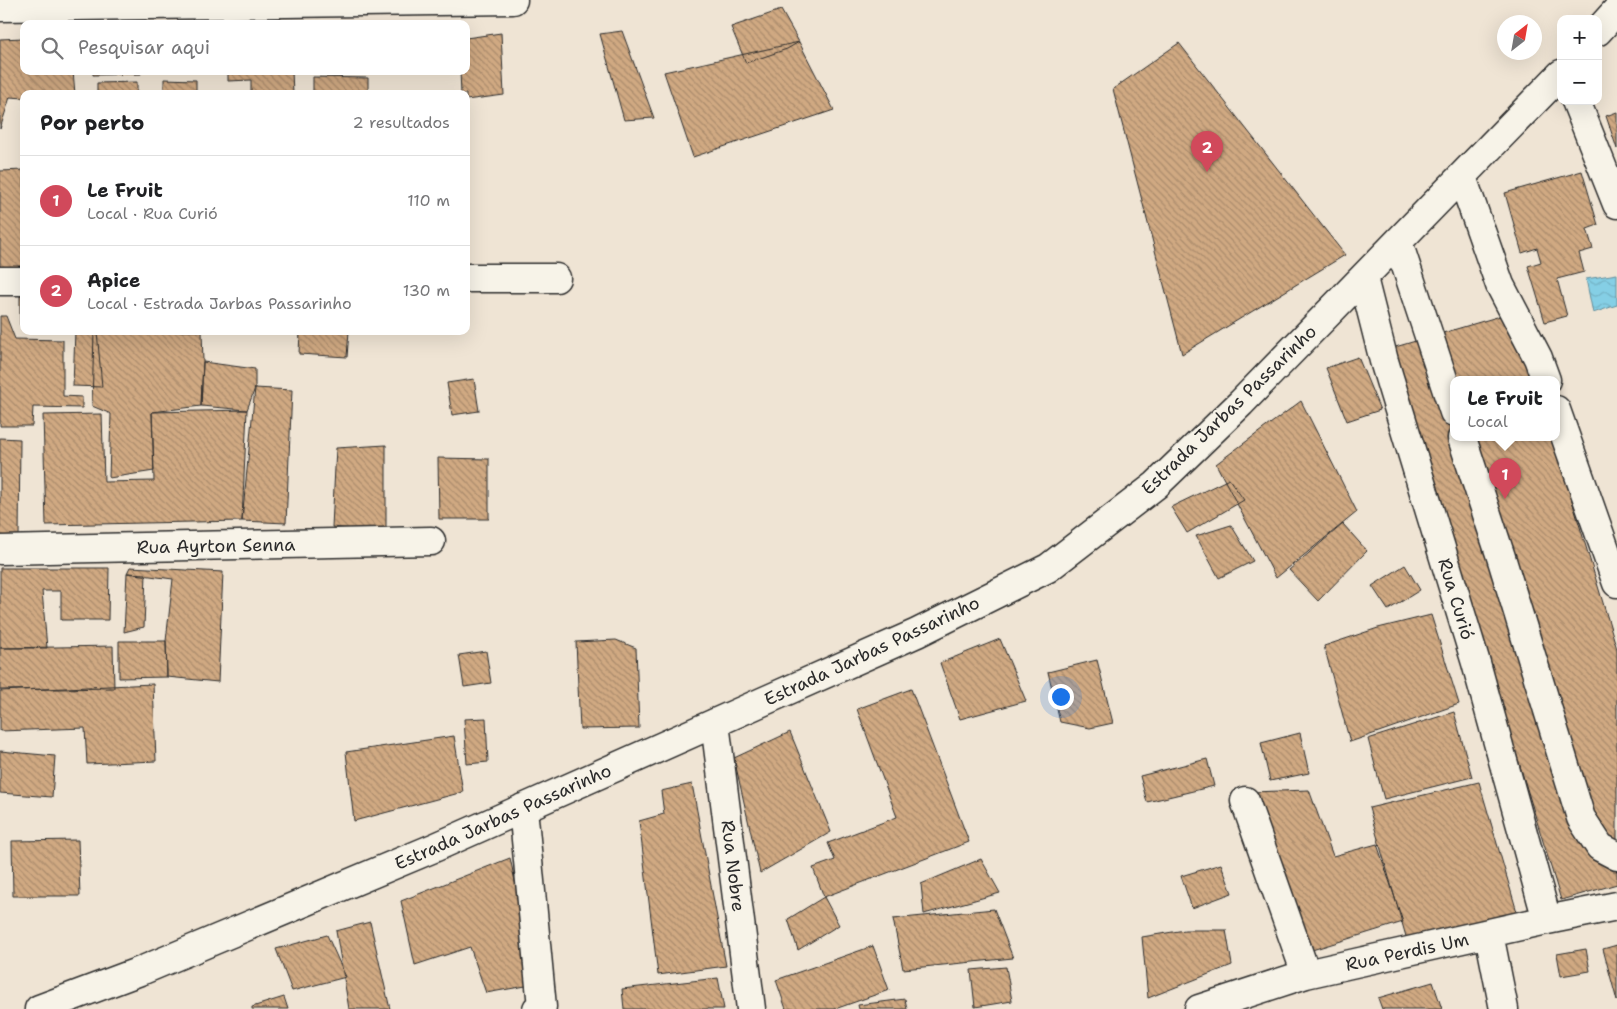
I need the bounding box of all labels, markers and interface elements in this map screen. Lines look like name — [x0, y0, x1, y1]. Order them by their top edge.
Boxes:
north arrow — [1497, 15, 1542, 60]
map controls — [1557, 15, 1602, 105]
button: + — [1557, 15, 1602, 60]
search box — [20, 20, 470, 75]
icon: search — [38, 34, 66, 62]
text: Pesquisar aqui — [78, 35, 210, 60]
button: − — [1557, 60, 1602, 105]
text: Por perto — [40, 109, 144, 137]
text: 2 resultados — [352, 112, 450, 133]
pin: 2 — [1191, 131, 1223, 172]
text: Le Fruit — [87, 178, 163, 203]
text: 1 — [52, 190, 60, 211]
text: 110 m — [407, 190, 450, 211]
text: Local · Rua Curió — [87, 203, 218, 224]
text: Apice — [87, 268, 140, 293]
text: 2 — [50, 280, 62, 301]
text: 130 m — [403, 280, 450, 301]
text: Local · Estrada Jarbas Passarinho — [87, 293, 352, 314]
street label: Estrada Jarbas Passarinho — [1136, 320, 1322, 500]
popup — [1450, 376, 1560, 441]
text: Le Fruit — [1467, 386, 1543, 411]
text: Local — [1467, 411, 1508, 432]
pin: 1 — [1489, 458, 1521, 499]
street label: Rua Ayrton Senna — [136, 533, 296, 559]
street label: Rua Curió — [1432, 555, 1480, 643]
street label: Estrada Jarbas Passarinho — [761, 590, 983, 712]
your location — [1048, 684, 1074, 710]
street label: Estrada Jarbas Passarinho — [391, 758, 615, 876]
street label: Rua Nobre — [715, 819, 751, 913]
street label: Rua Perdis Um — [1343, 927, 1471, 977]

